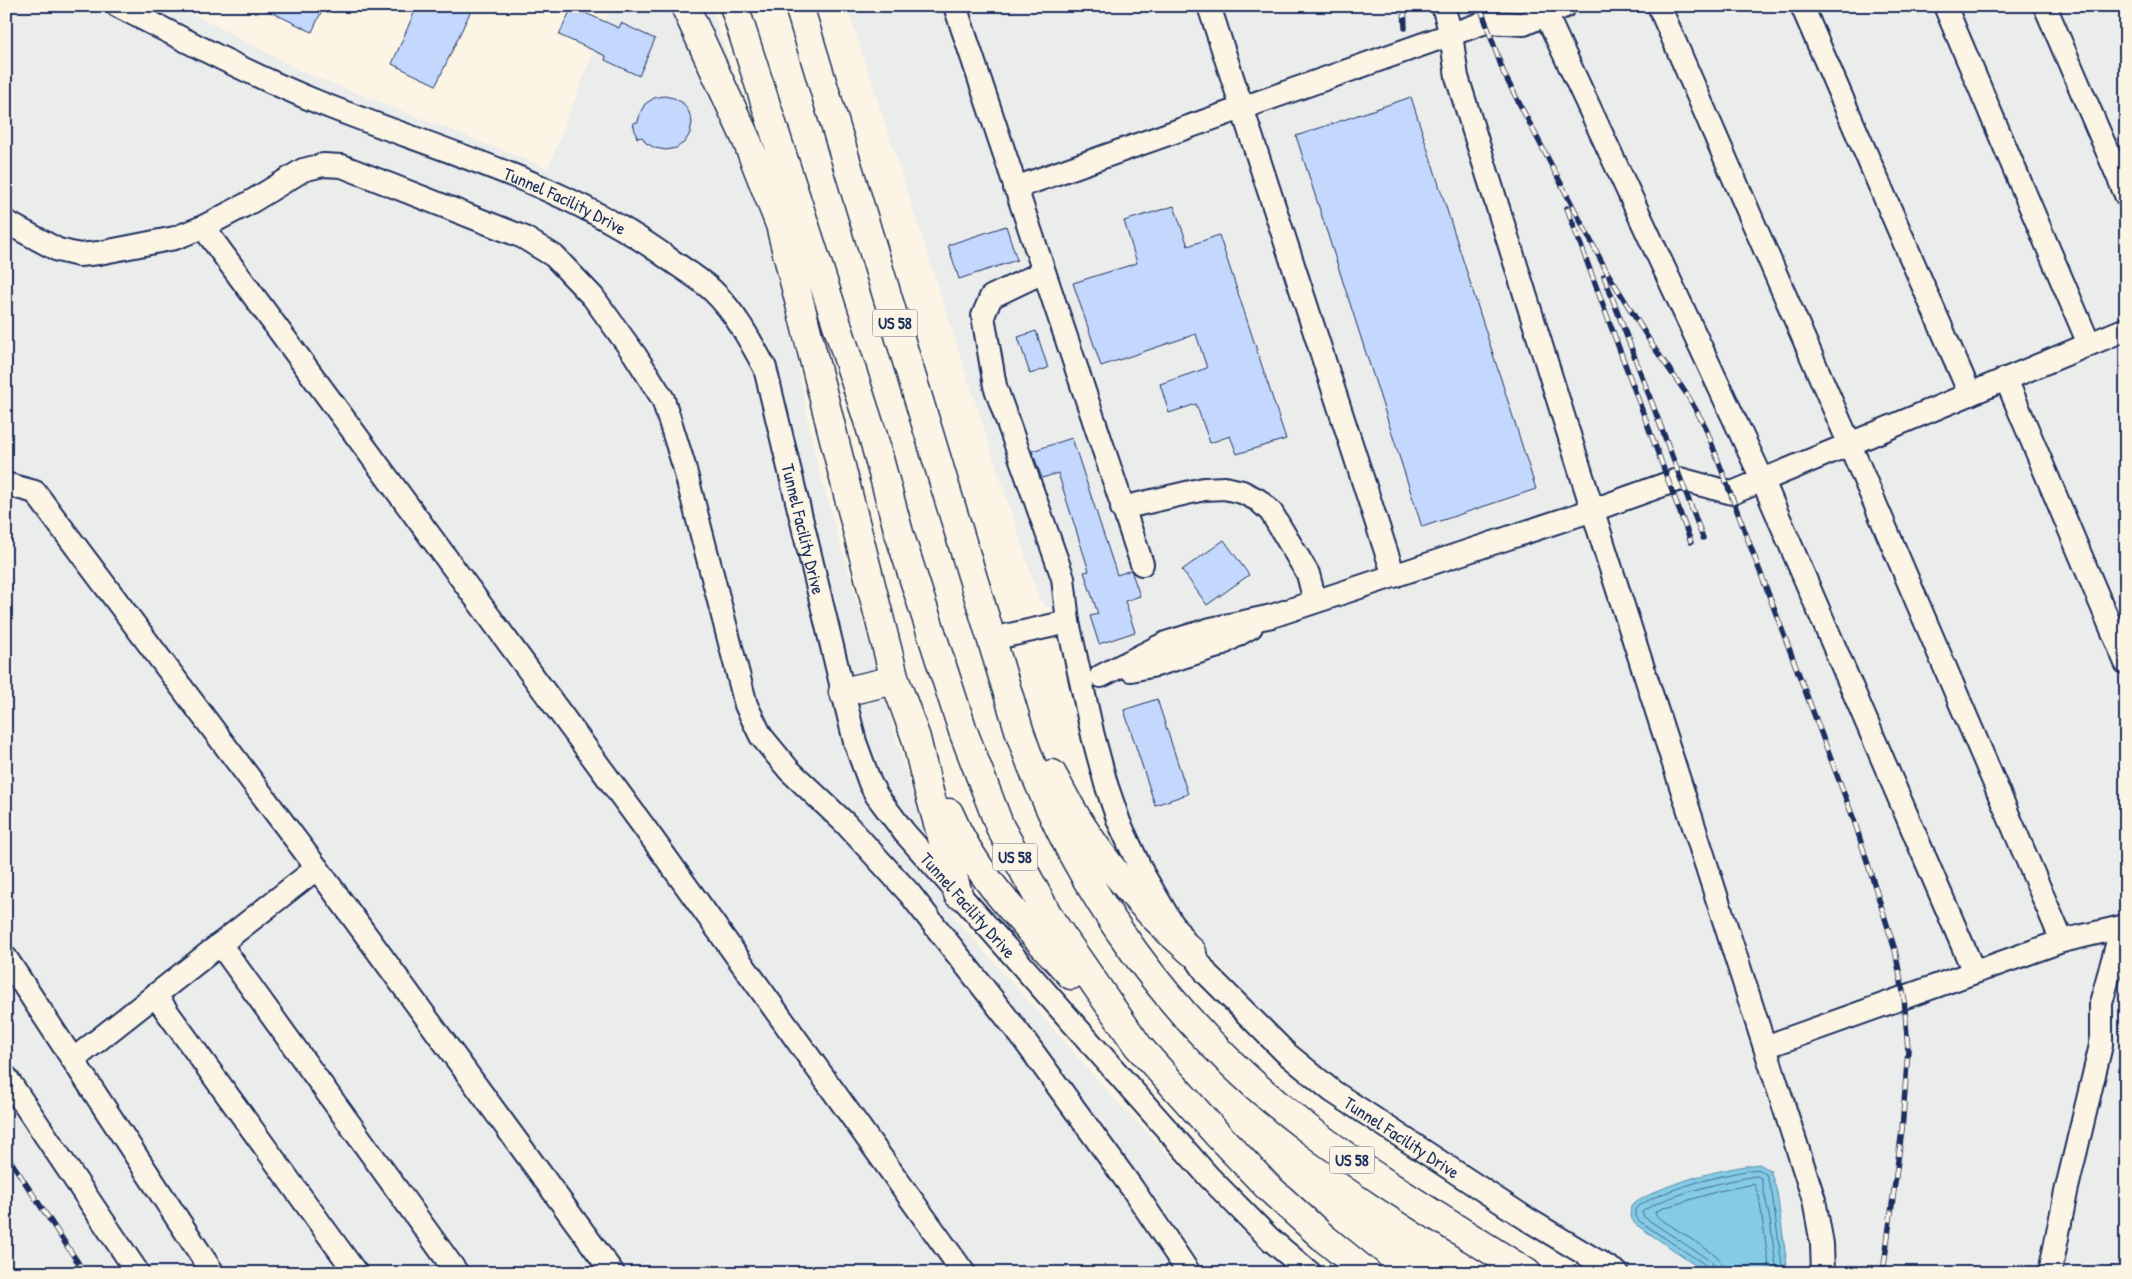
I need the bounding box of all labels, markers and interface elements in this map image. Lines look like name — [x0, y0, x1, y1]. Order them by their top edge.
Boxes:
street label: Tunnel Facility Drive — [500, 160, 631, 240]
road number: US 58 — [872, 309, 918, 336]
street label: Tunnel Facility Drive — [776, 461, 832, 597]
road number: US 58 — [992, 844, 1038, 870]
street label: Tunnel Facility Drive — [915, 847, 1022, 963]
street label: Tunnel Facility Drive — [1339, 1090, 1465, 1184]
road number: US 58 — [1330, 1146, 1374, 1174]

